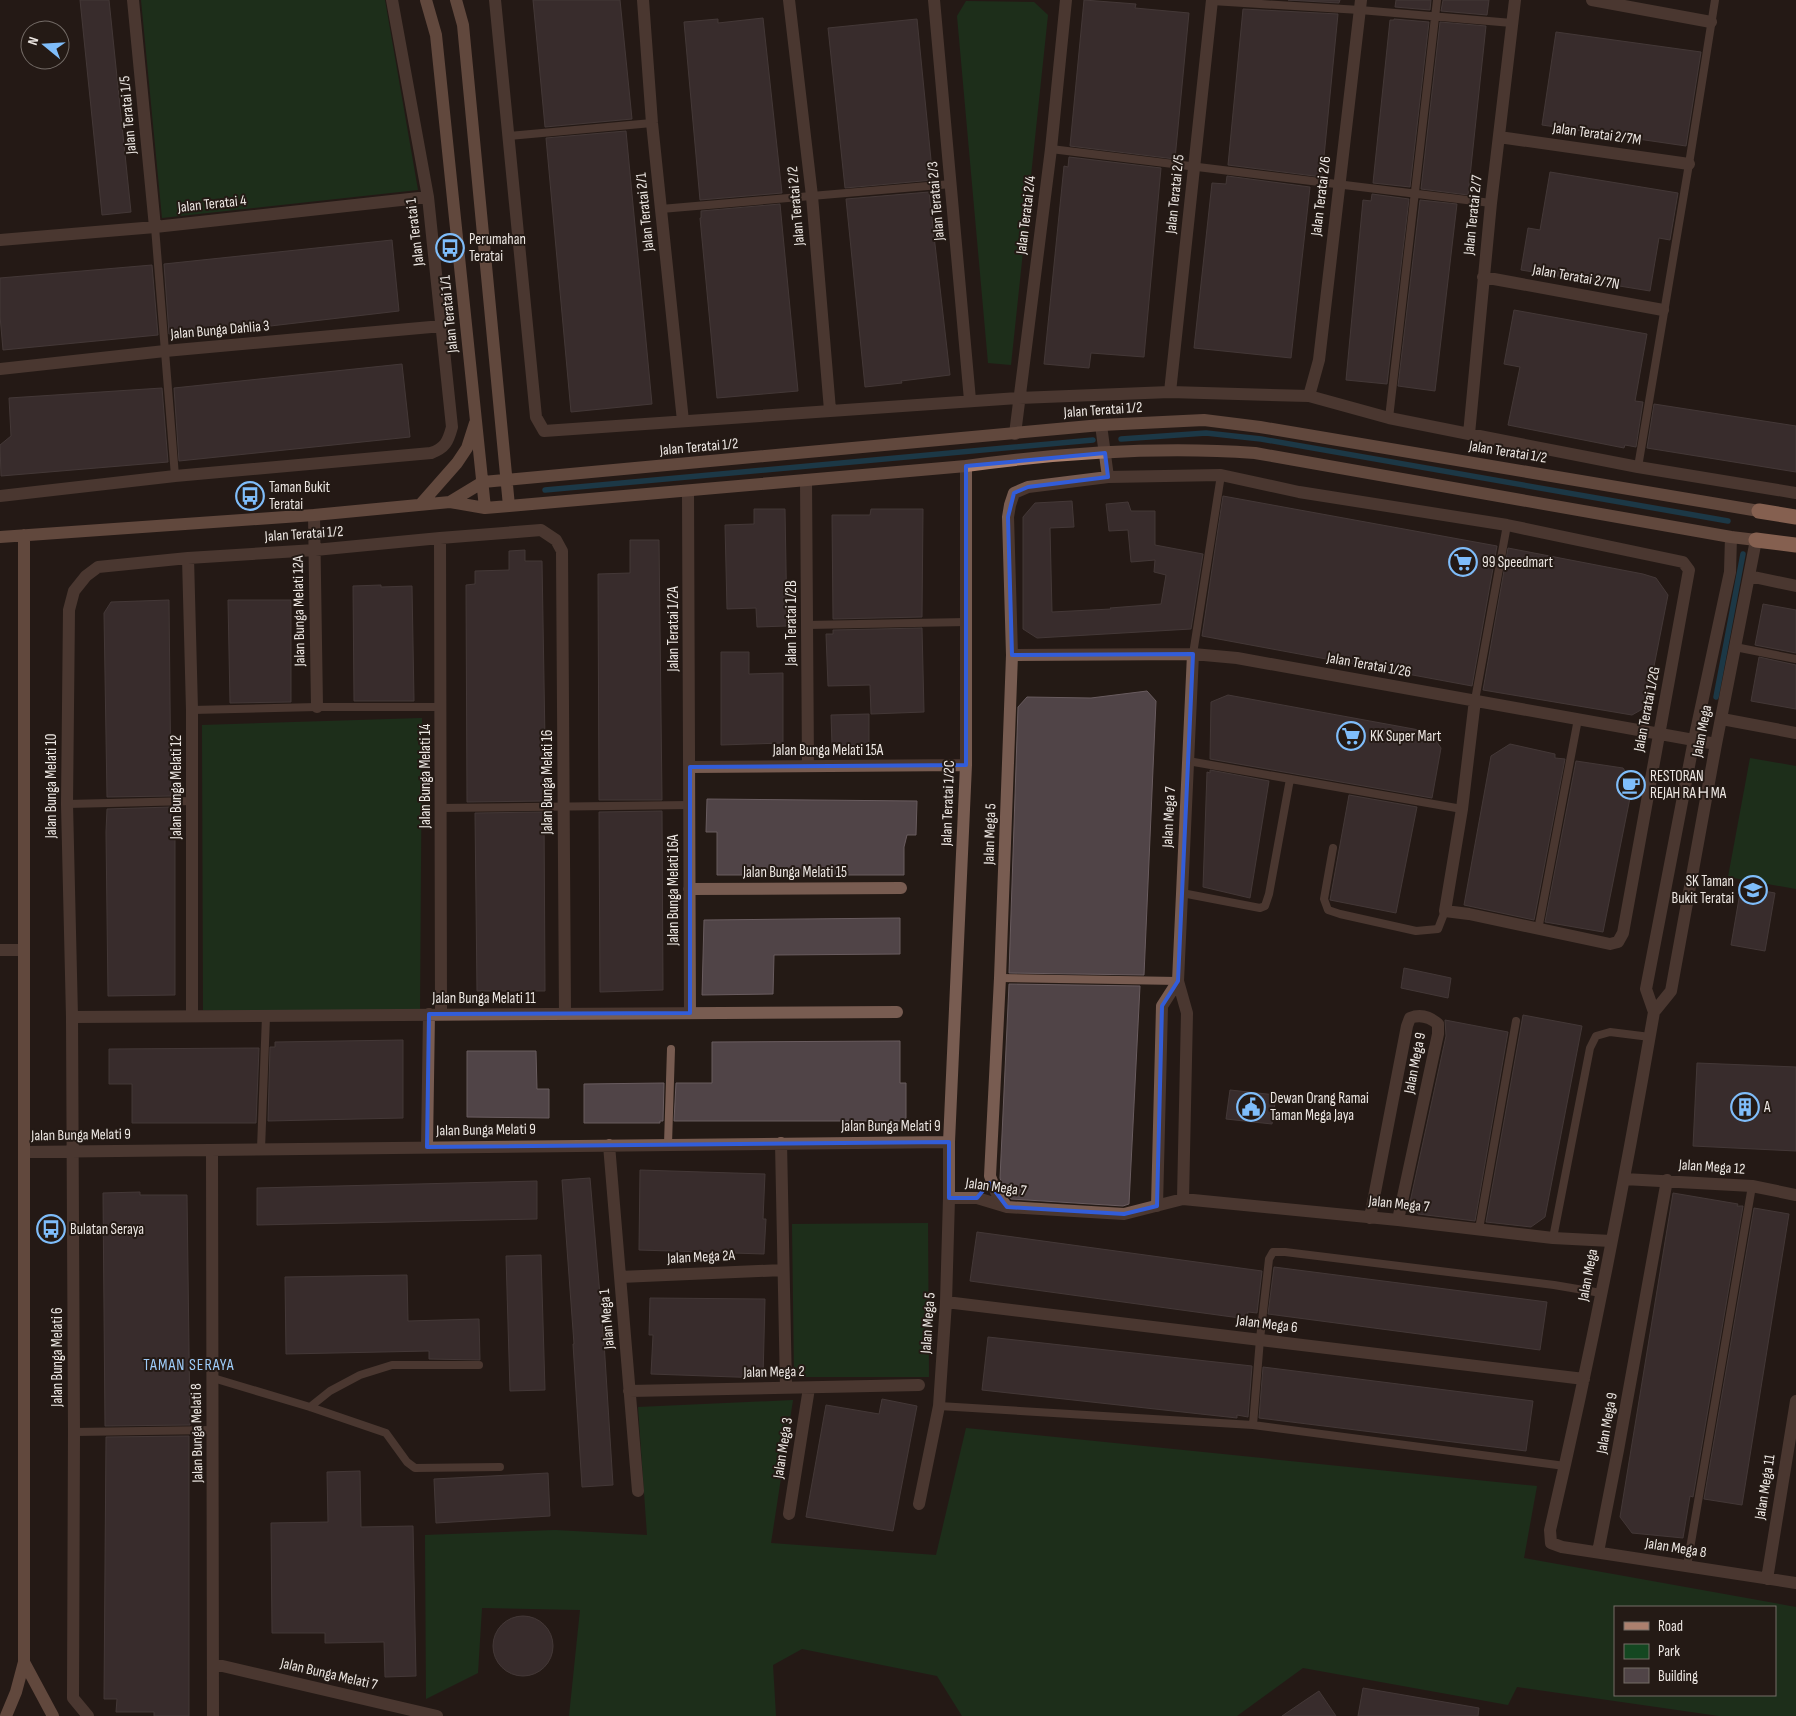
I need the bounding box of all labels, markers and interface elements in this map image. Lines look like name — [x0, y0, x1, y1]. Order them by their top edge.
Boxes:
north arrow — [20, 20, 70, 70]
text: N — [24, 35, 42, 47]
street label: Jalan Teratai 1/5 — [115, 75, 141, 156]
street label: Jalan Teratai 2/7M — [1551, 118, 1642, 150]
street label: Jalan Teratai 2/5 — [1161, 153, 1189, 236]
street label: Jalan Teratai 2/6 — [1307, 155, 1335, 238]
street label: Jalan Teratai 2/3 — [923, 160, 949, 243]
street label: Jalan Teratai 2/2 — [783, 165, 809, 248]
street label: Jalan Teratai 2/1 — [631, 171, 659, 253]
street label: Jalan Teratai 2/7 — [1459, 174, 1487, 257]
street label: Jalan Teratai 2/4 — [1012, 175, 1040, 256]
street label: Jalan Teratai 4 — [176, 191, 247, 217]
street label: Jalan Teratai 1 — [401, 196, 429, 268]
place label: Perumahan Teratai — [469, 230, 526, 266]
bus stop icon: Perumahan Teratai — [435, 233, 465, 263]
street label: Jalan Teratai 2/7N — [1530, 260, 1621, 294]
street label: Jalan Teratai 1/1 — [435, 274, 463, 355]
street label: Jalan Bunga Dahlia 3 — [169, 316, 270, 344]
street label: Jalan Teratai 1/2 — [1062, 398, 1143, 422]
street label: Jalan Teratai 1/2 — [658, 434, 739, 460]
street label: Jalan Teratai 1/2 — [1467, 436, 1548, 468]
place label: Taman Bukit Teratai — [269, 478, 331, 514]
bus stop icon: Taman Bukit Teratai — [235, 481, 265, 511]
street label: Jalan Teratai 1/2 — [263, 522, 344, 546]
supermarket icon: 99 Speedmart — [1448, 547, 1478, 577]
place label: 99 Speedmart — [1482, 553, 1554, 572]
street label: Jalan Bunga Melati 12A — [289, 555, 309, 668]
street label: Jalan Teratai 1/2B — [782, 580, 801, 667]
street label: Jalan Teratai 1/2A — [664, 586, 683, 673]
street label: Jalan Teratai 1/26 — [1324, 648, 1413, 682]
street label: Jalan Teratai 1/2G — [1629, 665, 1665, 754]
street label: Jalan Mega — [1687, 703, 1716, 760]
supermarket icon: KK Super Mart — [1336, 721, 1366, 751]
street label: Jalan Bunga Melati 14 — [416, 724, 435, 829]
place label: KK Super Mart — [1370, 727, 1442, 746]
street label: Jalan Bunga Melati 16 — [538, 730, 557, 835]
street label: Jalan Bunga Melati 10 — [42, 734, 61, 839]
street label: Jalan Bunga Melati 12 — [167, 735, 186, 840]
street label: Jalan Bunga Melati 15A — [772, 741, 884, 760]
street label: Jalan Teratai 1/2C — [937, 760, 959, 847]
place label: RESTORAN REJAH RAＨMA — [1650, 767, 1727, 803]
cafe icon: RESTORAN REJAH RAＨMA — [1616, 770, 1646, 800]
street label: Jalan Mega 7 — [1158, 786, 1180, 849]
street label: Jalan Mega 5 — [979, 803, 1001, 866]
street label: Jalan Bunga Melati 16A — [664, 834, 683, 947]
street label: Jalan Bunga Melati 15 — [742, 863, 847, 882]
place label: SK Taman Bukit Teratai — [1672, 872, 1734, 908]
school or university icon: SK Taman Bukit Teratai — [1738, 875, 1768, 905]
street label: Jalan Bunga Melati 11 — [431, 989, 536, 1008]
street label: Jalan Mega 9 — [1400, 1031, 1430, 1096]
place label: Dewan Orang Ramai Taman Mega Jaya — [1270, 1089, 1369, 1125]
public building icon: Dewan Orang Ramai Taman Mega Jaya — [1236, 1092, 1266, 1122]
building icon: A — [1730, 1092, 1760, 1122]
place label: A — [1763, 1098, 1771, 1117]
street label: Jalan Bunga Melati 9 — [840, 1117, 941, 1136]
street label: Jalan Bunga Melati 9 — [435, 1120, 536, 1140]
street label: Jalan Bunga Melati 9 — [30, 1125, 131, 1145]
street label: Jalan Mega 12 — [1677, 1155, 1746, 1179]
street label: Jalan Mega 7 — [963, 1173, 1028, 1201]
street label: Jalan Mega 7 — [1367, 1191, 1430, 1217]
bus stop icon: Bulatan Seraya — [36, 1214, 66, 1244]
place label: Bulatan Seraya — [70, 1220, 144, 1239]
street label: Jalan Mega 2A — [666, 1246, 736, 1268]
street label: Jalan Mega — [1573, 1247, 1602, 1304]
street label: Jalan Mega 1 — [595, 1287, 619, 1351]
street label: Jalan Mega 5 — [916, 1292, 940, 1355]
street label: Jalan Bunga Melati 6 — [48, 1307, 67, 1408]
street label: Jalan Mega 6 — [1234, 1311, 1299, 1337]
district label: TAMAN SERAYA — [143, 1356, 235, 1375]
street label: Jalan Mega 2 — [742, 1362, 805, 1382]
street label: Jalan Bunga Melati 8 — [187, 1383, 207, 1484]
street label: Jalan Mega 9 — [1592, 1391, 1622, 1456]
street label: Jalan Mega 3 — [769, 1416, 797, 1481]
street label: Jalan Mega 11 — [1750, 1452, 1780, 1522]
street label: Jalan Mega 8 — [1643, 1534, 1708, 1562]
legend — [1614, 1606, 1776, 1696]
text: Road — [1658, 1617, 1683, 1636]
text: Park — [1658, 1642, 1680, 1661]
street label: Jalan Bunga Melati 7 — [278, 1653, 379, 1694]
text: Building — [1658, 1667, 1698, 1686]

